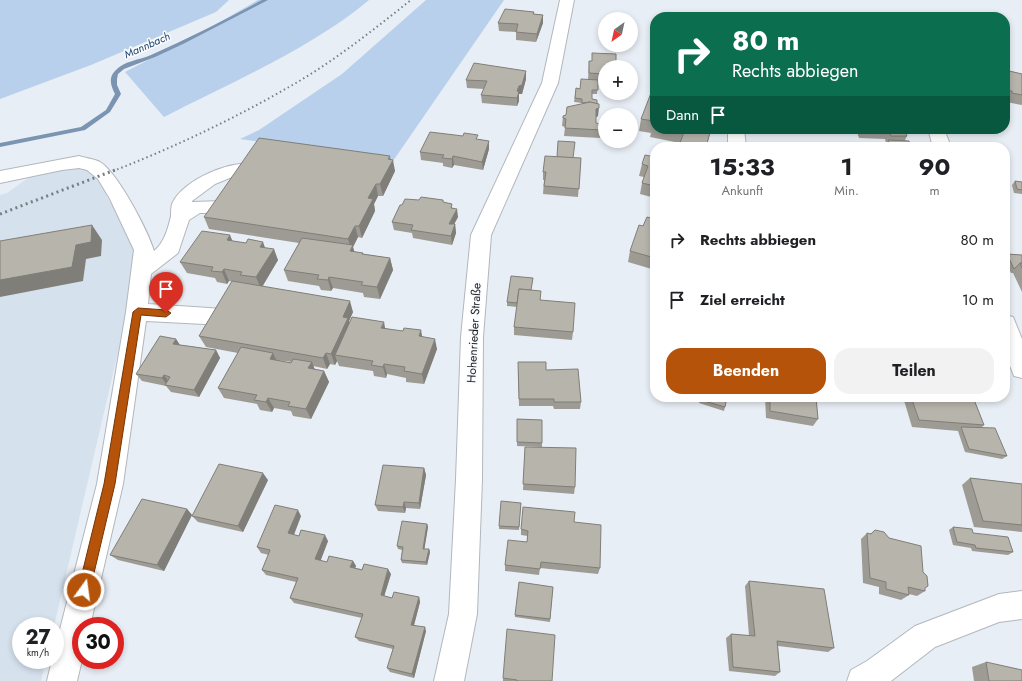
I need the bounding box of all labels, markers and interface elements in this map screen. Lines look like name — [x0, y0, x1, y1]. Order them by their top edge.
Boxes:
north arrow — [598, 12, 638, 52]
map controls — [598, 12, 638, 148]
text: 80 m — [732, 20, 799, 61]
water label: Mannbach — [121, 28, 173, 62]
icon: right — [666, 28, 718, 80]
text: Rechts abbiegen — [732, 58, 859, 84]
button: + — [598, 60, 638, 100]
text: Dann — [666, 104, 699, 126]
icon: arrive — [707, 104, 729, 126]
button: − — [598, 108, 638, 148]
text: 15:33 — [710, 149, 775, 184]
text: 1 — [841, 149, 853, 184]
text: 90 — [918, 149, 950, 184]
text: Ankunft — [721, 181, 763, 200]
text: Min. — [834, 181, 859, 200]
text: m — [929, 181, 940, 200]
icon: right — [666, 229, 688, 251]
text: Rechts abbiegen — [700, 229, 816, 251]
text: 80 m — [961, 229, 994, 251]
pin — [149, 272, 183, 313]
icon: arrive — [155, 278, 177, 300]
street label: Hohenrieder Straße — [462, 282, 486, 384]
icon: arrive — [666, 289, 688, 311]
text: Ziel erreicht — [700, 289, 785, 311]
text: 10 m — [962, 289, 994, 311]
button: Beenden — [666, 348, 826, 394]
button: Teilen — [834, 348, 994, 394]
position arrow — [63, 569, 105, 611]
speed limit sign: 30 — [72, 617, 124, 669]
text: 27 — [25, 623, 51, 652]
text: km/h — [27, 645, 49, 660]

